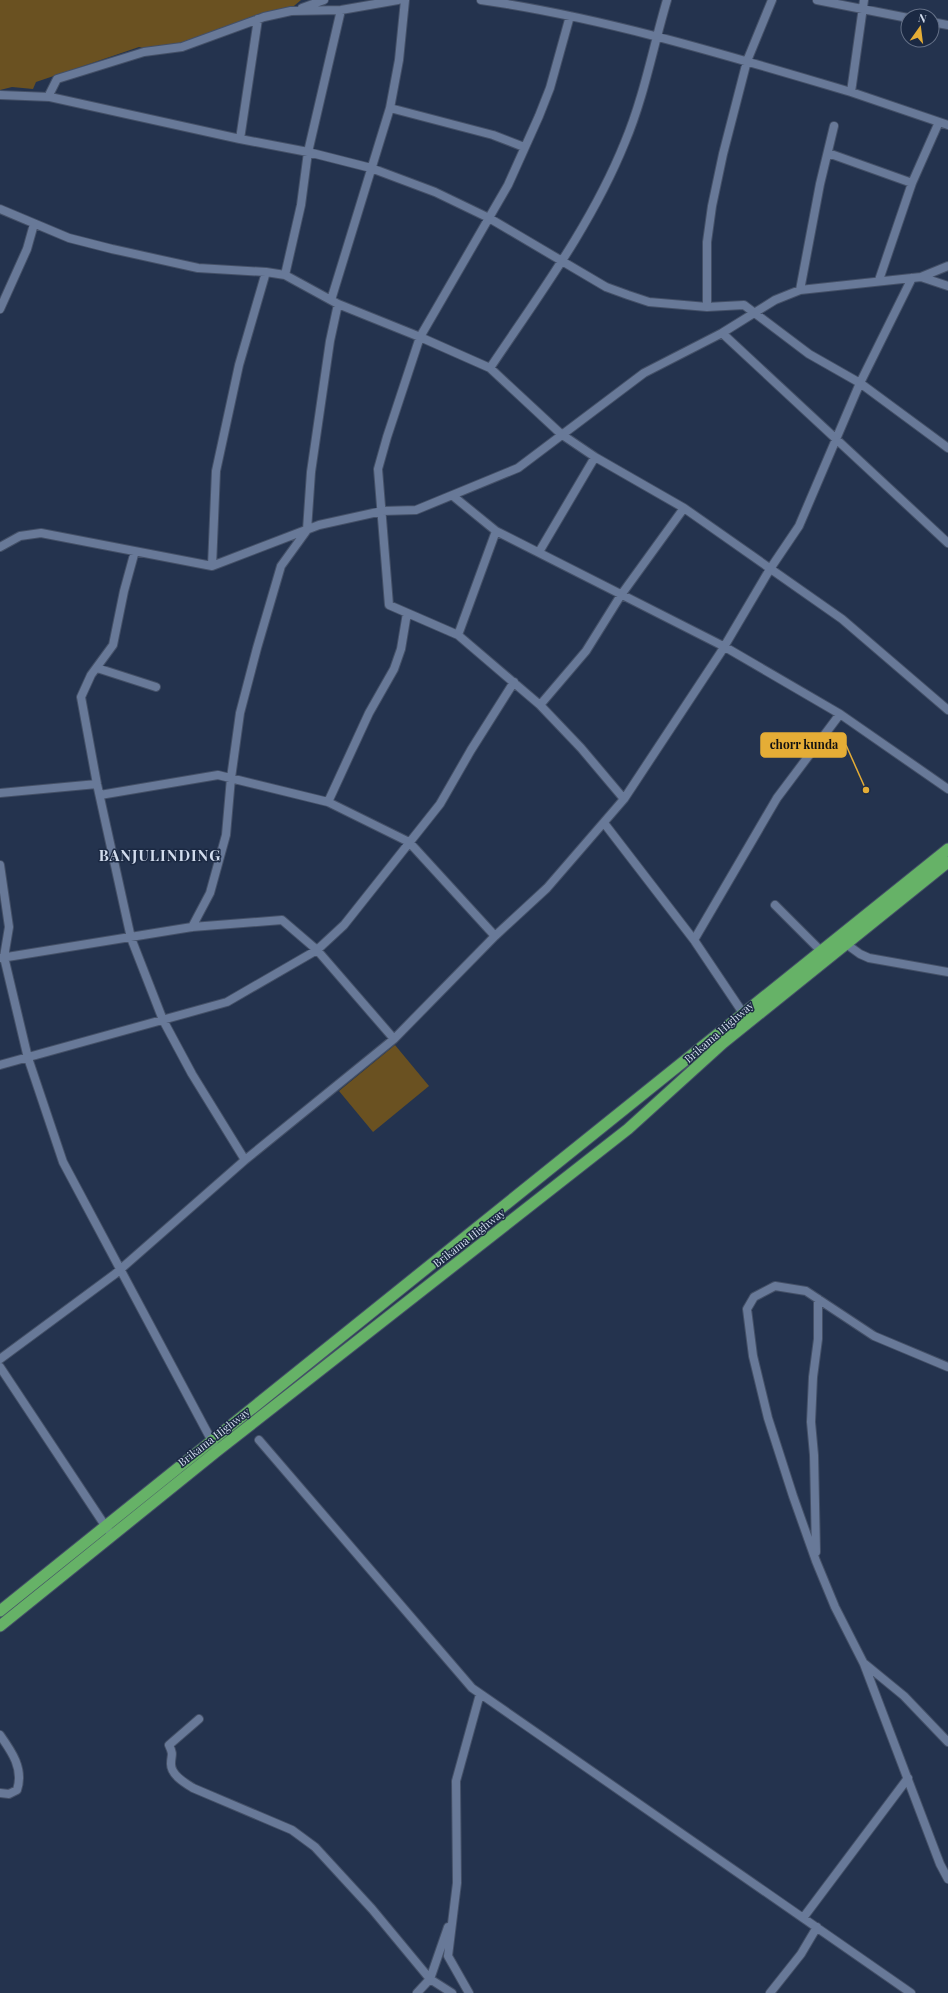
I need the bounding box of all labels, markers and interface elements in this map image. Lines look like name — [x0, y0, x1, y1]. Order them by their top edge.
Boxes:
north arrow — [900, 8, 940, 48]
text: N — [917, 10, 928, 26]
callout: chorr kunda — [761, 733, 846, 757]
text: chorr kunda — [770, 736, 839, 752]
district label: BANJULINDING — [99, 845, 221, 865]
street label: Brikama Highway — [681, 997, 757, 1066]
street label: Brikama Highway — [430, 1205, 508, 1270]
street label: Brikama Highway — [175, 1404, 253, 1469]

